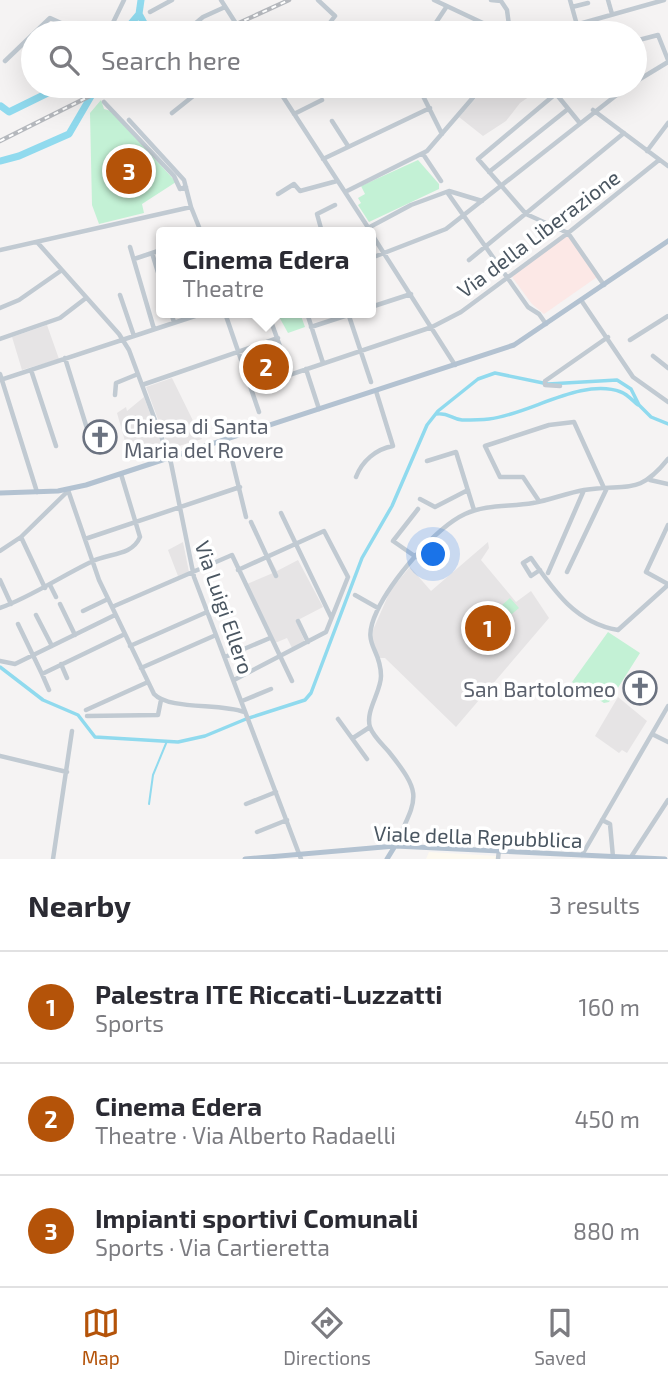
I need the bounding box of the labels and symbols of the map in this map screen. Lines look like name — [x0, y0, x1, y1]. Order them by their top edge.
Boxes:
pin: 3 — [106, 145, 152, 197]
street label: Via della Liberazione — [452, 164, 624, 302]
pin: 2 — [243, 341, 289, 393]
place label: Chiesa di Santa Maria del Rovere — [124, 413, 284, 462]
church icon: Chiesa di Santa Maria del Rovere — [81, 418, 119, 456]
street label: Via Luigi Ellero — [190, 537, 260, 677]
your location — [416, 537, 450, 571]
pin: 1 — [465, 602, 511, 654]
church icon: San Bartolomeo — [621, 669, 659, 707]
place label: San Bartolomeo — [463, 676, 616, 701]
street label: Viale della Repubblica — [373, 820, 583, 852]

